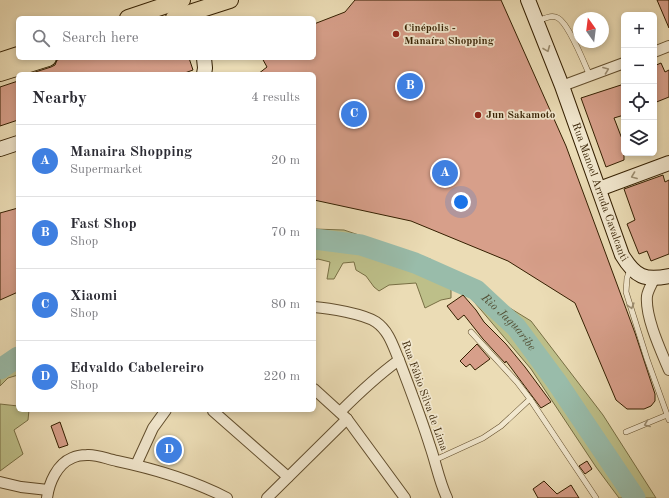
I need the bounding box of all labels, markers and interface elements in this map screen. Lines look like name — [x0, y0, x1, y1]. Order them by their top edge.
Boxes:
north arrow — [573, 12, 609, 48]
map controls — [621, 12, 657, 156]
button: + — [621, 12, 657, 48]
search box — [16, 16, 316, 60]
place label: Cinépolis - Manaíra Shopping — [404, 23, 494, 47]
icon: search — [30, 27, 52, 49]
marker: Cinépolis - Manaíra Shopping — [391, 29, 401, 39]
text: Search here — [62, 31, 139, 46]
one-way arrow — [543, 46, 551, 53]
button: − — [621, 48, 657, 84]
one-way arrow — [603, 66, 610, 74]
pin: B — [397, 71, 423, 101]
button: locate — [621, 84, 657, 120]
text: Nearby — [32, 90, 87, 107]
text: 4 results — [251, 91, 300, 104]
pin: C — [341, 99, 367, 129]
marker: Jun Sakamoto — [473, 110, 483, 120]
place label: Jun Sakamoto — [486, 110, 556, 121]
button: layers — [621, 120, 657, 156]
street label: Rua Manoel Arruda Cavalcanti — [570, 121, 630, 264]
text: Manaira Shopping — [70, 145, 192, 160]
text: A — [40, 154, 50, 167]
text: 20 m — [271, 154, 300, 167]
pin: A — [432, 158, 458, 188]
text: Supermarket — [70, 163, 142, 176]
one-way arrow — [631, 171, 638, 179]
your location — [451, 192, 471, 212]
text: Fast Shop — [70, 217, 137, 232]
text: B — [40, 226, 50, 239]
text: 70 m — [271, 226, 300, 239]
text: Shop — [70, 235, 98, 248]
text: Xiaomi — [70, 289, 117, 304]
water label: Rio Jaguaribe — [478, 291, 538, 353]
text: C — [41, 298, 49, 311]
text: 80 m — [271, 298, 300, 311]
one-way arrow — [626, 302, 635, 309]
text: Shop — [70, 307, 98, 320]
street label: Rua Fábio Silva de Lima — [399, 339, 449, 453]
text: Edvaldo Cabelereiro — [70, 361, 204, 376]
text: D — [40, 370, 50, 383]
text: 220 m — [263, 370, 300, 383]
text: Shop — [70, 379, 98, 392]
one-way arrow — [643, 419, 651, 427]
pin: D — [156, 435, 182, 465]

